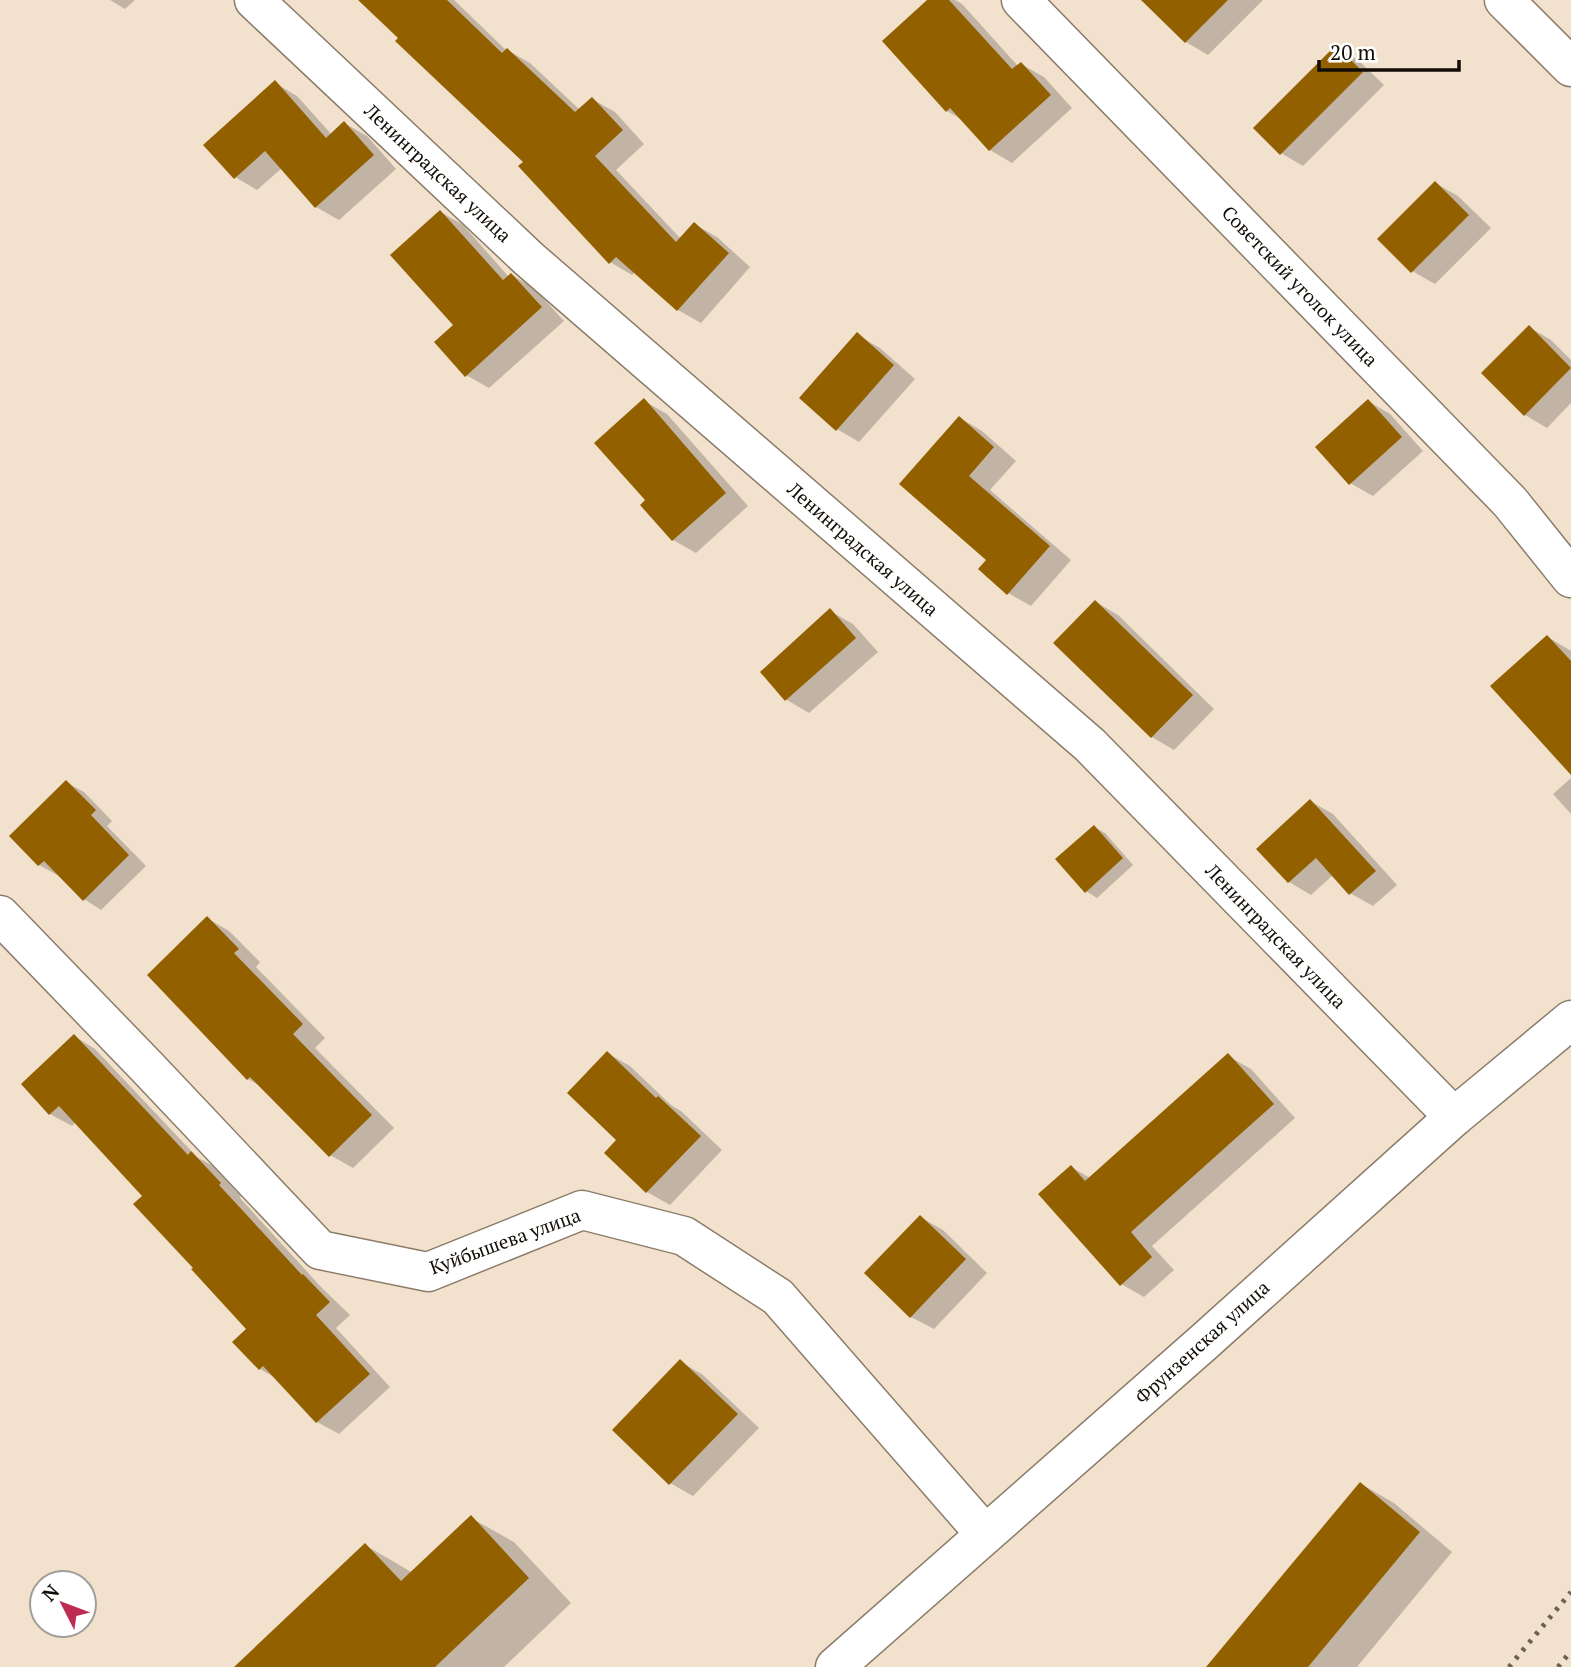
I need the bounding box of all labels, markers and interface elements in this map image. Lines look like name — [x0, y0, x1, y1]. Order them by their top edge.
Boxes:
scale bar — [1319, 28, 1459, 72]
text: 20 m — [1330, 38, 1376, 66]
street label: Ленинградская улица — [359, 97, 517, 248]
street label: Советский уголок улица — [1217, 200, 1384, 372]
street label: Ленинградская улица — [782, 476, 944, 621]
street label: Ленинградская улица — [1200, 857, 1352, 1014]
street label: Куйбышева улица — [426, 1201, 584, 1279]
street label: Фрунзенская улица — [1129, 1274, 1274, 1409]
north arrow — [28, 1569, 98, 1639]
text: N — [36, 1578, 65, 1606]

